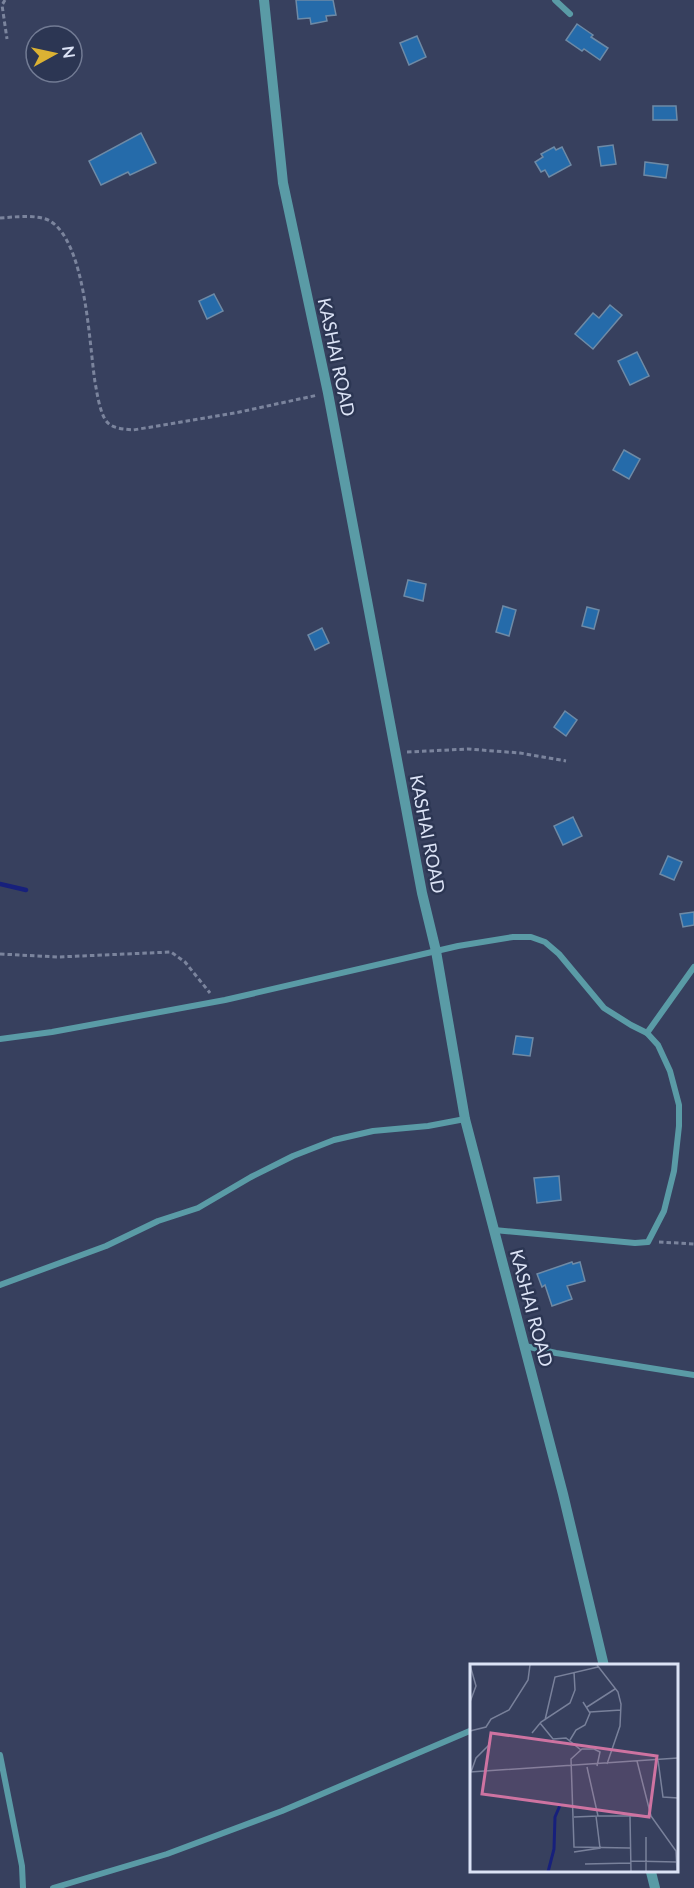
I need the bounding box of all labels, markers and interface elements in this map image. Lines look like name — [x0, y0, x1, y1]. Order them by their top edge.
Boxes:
north arrow — [24, 24, 84, 84]
text: N — [59, 44, 80, 59]
street label: KASHAI ROAD — [314, 296, 360, 418]
street label: KASHAI ROAD — [406, 773, 450, 895]
street label: KASHAI ROAD — [506, 1247, 558, 1369]
inset map — [470, 1664, 679, 1873]

